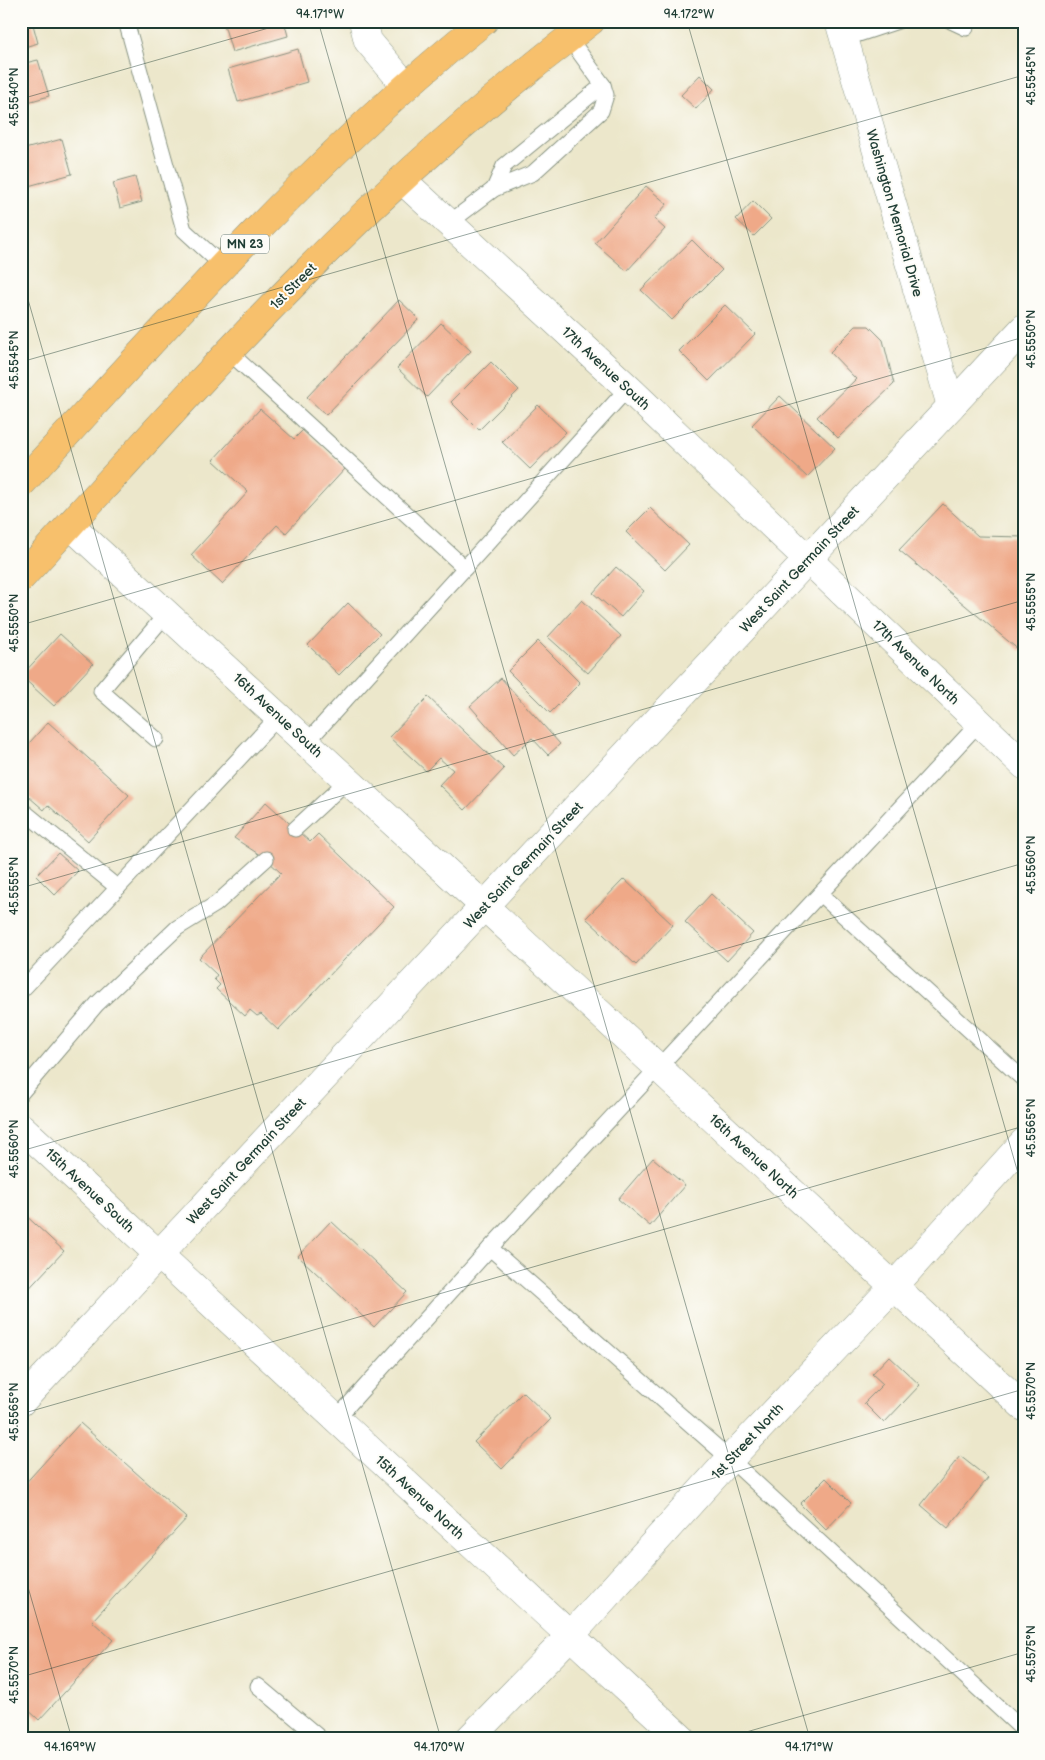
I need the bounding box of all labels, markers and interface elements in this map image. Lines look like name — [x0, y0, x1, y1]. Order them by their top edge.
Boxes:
text: 94.171°W — [296, 7, 344, 22]
text: 94.172°W — [664, 7, 714, 22]
text: 45.5545°N — [1024, 47, 1039, 105]
text: 45.5540°N — [7, 67, 22, 127]
street label: Washington Memorial Drive — [862, 127, 927, 299]
road number: MN 23 — [221, 234, 269, 253]
street label: 1st Street — [267, 259, 321, 313]
text: 45.5550°N — [1024, 310, 1039, 368]
street label: 17th Avenue South — [558, 323, 654, 414]
text: 45.5545°N — [7, 331, 22, 389]
street label: West Saint Germain Street — [736, 502, 863, 636]
text: 45.5555°N — [1024, 573, 1039, 631]
text: 45.5550°N — [7, 594, 22, 652]
street label: 17th Avenue North — [869, 616, 963, 708]
street label: 16th Avenue South — [229, 669, 326, 761]
street label: West Saint Germain Street — [460, 798, 587, 932]
text: 45.5560°N — [1024, 835, 1039, 895]
text: 45.5555°N — [7, 857, 22, 915]
street label: West Saint Germain Street — [183, 1094, 310, 1228]
text: 45.5565°N — [1024, 1099, 1039, 1157]
street label: 16th Avenue North — [705, 1110, 802, 1202]
text: 45.5560°N — [7, 1119, 22, 1179]
street label: 15th Avenue South — [41, 1145, 138, 1236]
text: 45.5570°N — [1024, 1362, 1039, 1420]
text: 45.5565°N — [7, 1383, 22, 1441]
street label: 1st Street North — [708, 1399, 787, 1483]
street label: 15th Avenue North — [372, 1452, 468, 1543]
text: 45.5575°N — [1024, 1625, 1039, 1683]
text: 45.5570°N — [7, 1646, 22, 1704]
text: 94.169°W — [44, 1740, 96, 1755]
text: 94.170°W — [414, 1740, 464, 1755]
text: 94.171°W — [785, 1740, 833, 1755]

